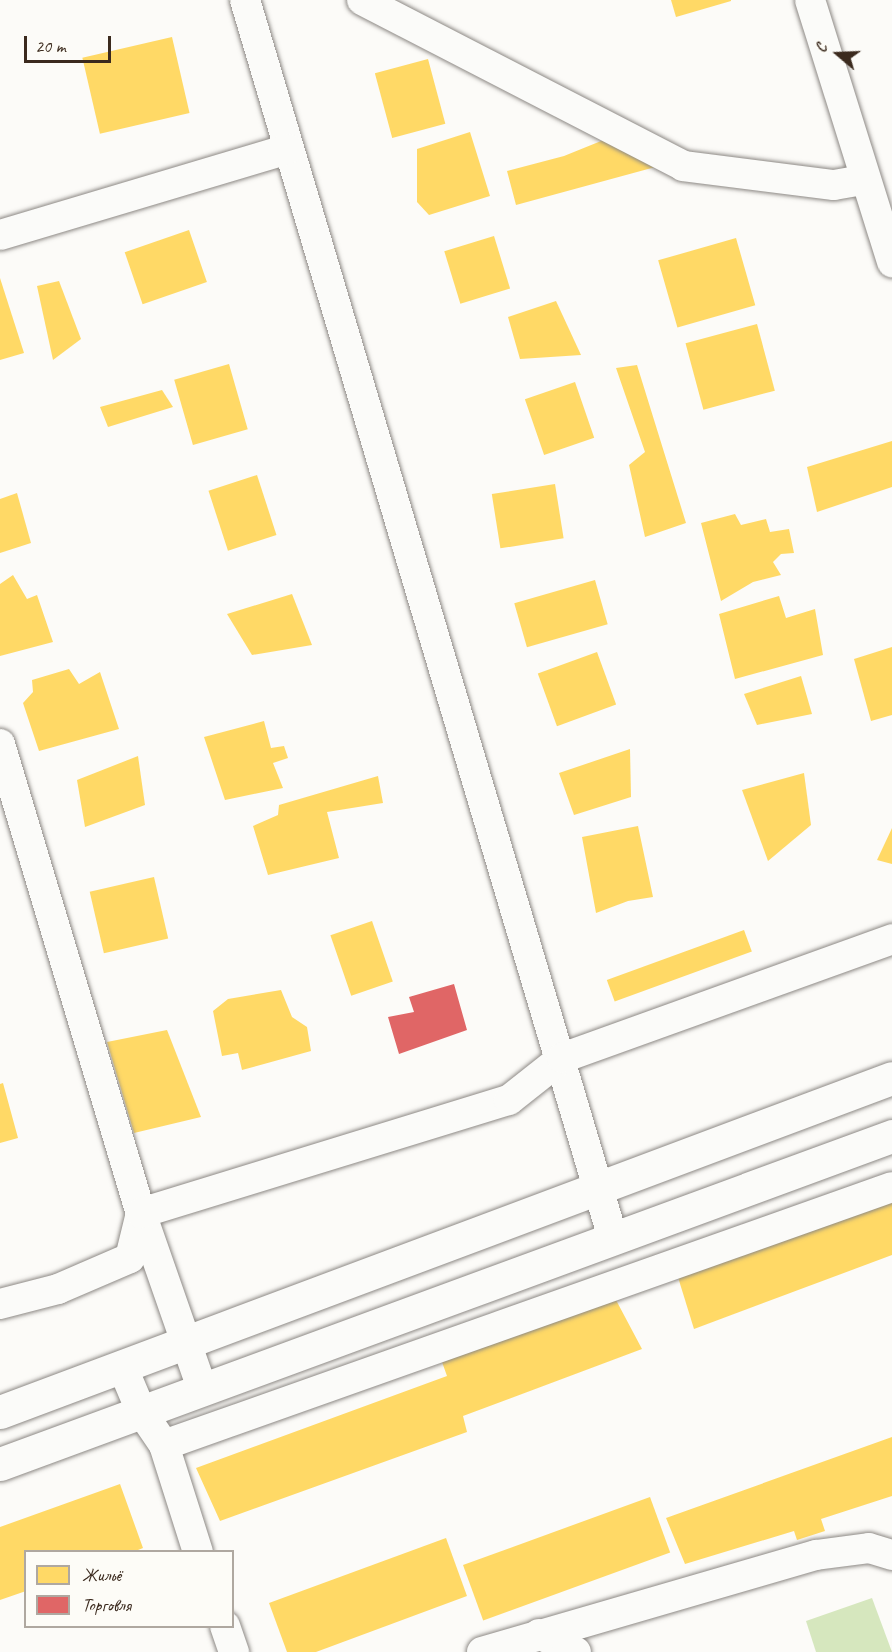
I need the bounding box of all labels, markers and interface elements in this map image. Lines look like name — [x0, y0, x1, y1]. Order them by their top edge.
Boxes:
scale bar — [27, 24, 114, 62]
north arrow — [808, 24, 868, 84]
text: 20 m — [35, 35, 66, 57]
text: С — [810, 41, 832, 55]
legend — [24, 1550, 234, 1628]
text: Жильё — [82, 1564, 121, 1586]
text: Торговля — [82, 1594, 131, 1616]

